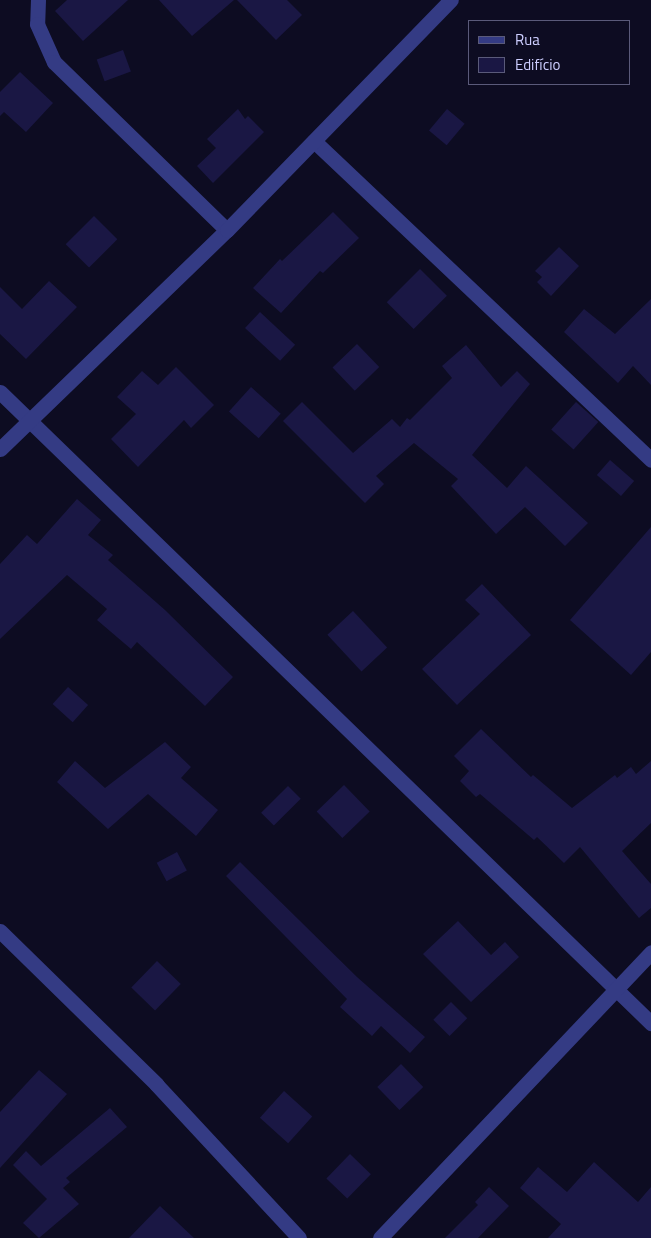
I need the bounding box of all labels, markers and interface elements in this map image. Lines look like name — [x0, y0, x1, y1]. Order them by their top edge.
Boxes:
legend — [468, 20, 631, 85]
text: Rua — [515, 28, 540, 51]
text: Edifício — [515, 53, 560, 76]

